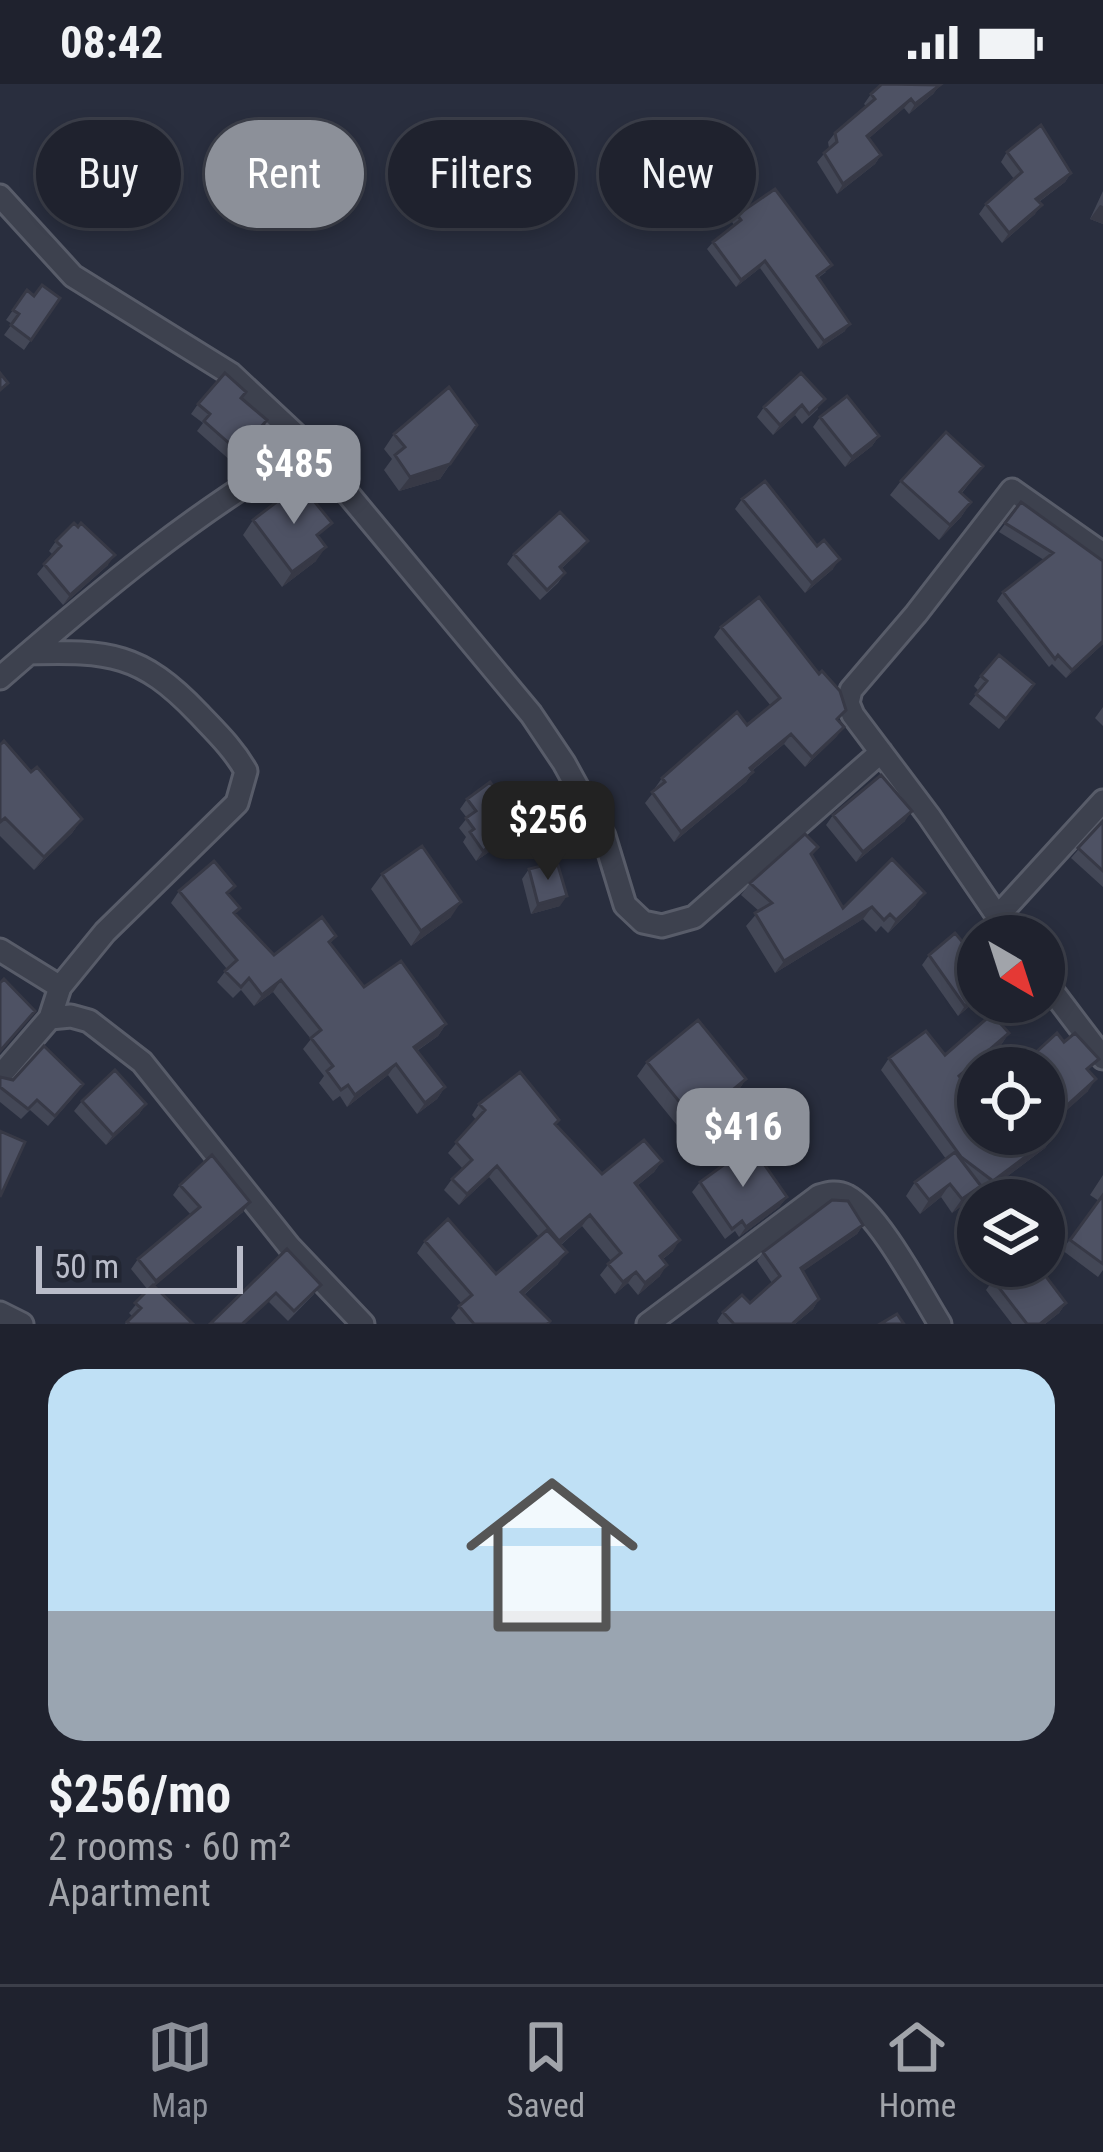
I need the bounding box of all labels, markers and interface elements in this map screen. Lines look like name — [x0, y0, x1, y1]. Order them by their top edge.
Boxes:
text: 08:42 — [60, 16, 163, 69]
chip: Buy — [36, 120, 181, 228]
chip: Rent — [205, 120, 364, 228]
chip: Filters — [388, 120, 575, 228]
chip: New — [599, 120, 756, 228]
pin: $485 — [223, 425, 365, 527]
text: $485 — [255, 441, 333, 487]
pin: $256 — [477, 781, 619, 883]
text: $256 — [509, 797, 587, 843]
north arrow — [957, 915, 1065, 1023]
map controls — [957, 915, 1065, 1287]
button: locate — [957, 1047, 1065, 1155]
pin: $416 — [672, 1088, 814, 1190]
text: $416 — [704, 1104, 782, 1150]
button: layers — [957, 1179, 1065, 1287]
scale bar — [36, 1240, 243, 1293]
text: 50 m — [54, 1247, 119, 1286]
icon: home — [444, 1447, 660, 1663]
text: $256/mo — [48, 1765, 231, 1824]
text: 2 rooms · 60 m² — [48, 1824, 291, 1870]
text: Apartment — [48, 1870, 211, 1916]
tab: Map — [147, 2014, 213, 2125]
tab: Saved — [507, 2014, 585, 2125]
tab: Home — [879, 2014, 956, 2125]

